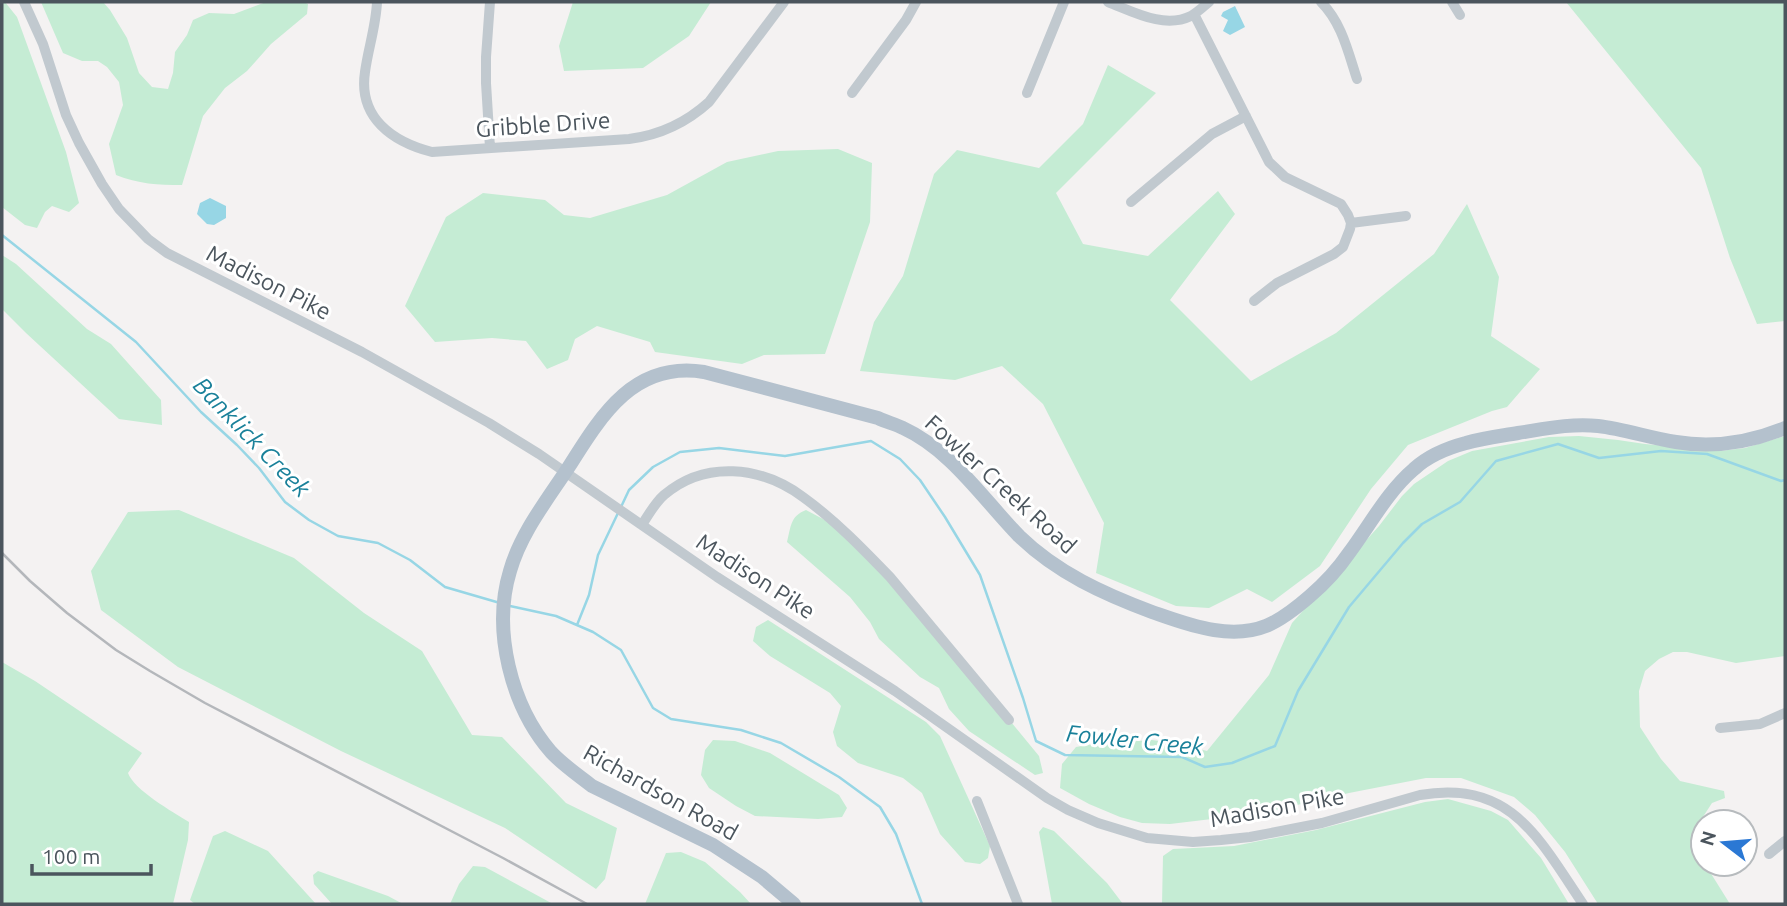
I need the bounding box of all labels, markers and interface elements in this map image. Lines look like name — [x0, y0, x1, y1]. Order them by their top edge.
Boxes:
street label: Gribble Drive — [475, 107, 611, 141]
street label: Madison Pike — [203, 240, 335, 324]
water label: Banklick Creek — [188, 372, 316, 503]
street label: Fowler Creek Road — [920, 410, 1082, 558]
street label: Madison Pike — [692, 528, 820, 624]
water label: Fowler Creek — [1065, 719, 1206, 761]
street label: Richardson Road — [579, 739, 743, 845]
street label: Madison Pike — [1208, 783, 1346, 831]
north arrow — [1689, 808, 1759, 878]
text: N — [1695, 828, 1720, 848]
scale bar — [32, 832, 150, 876]
text: 100 m — [42, 844, 100, 868]

